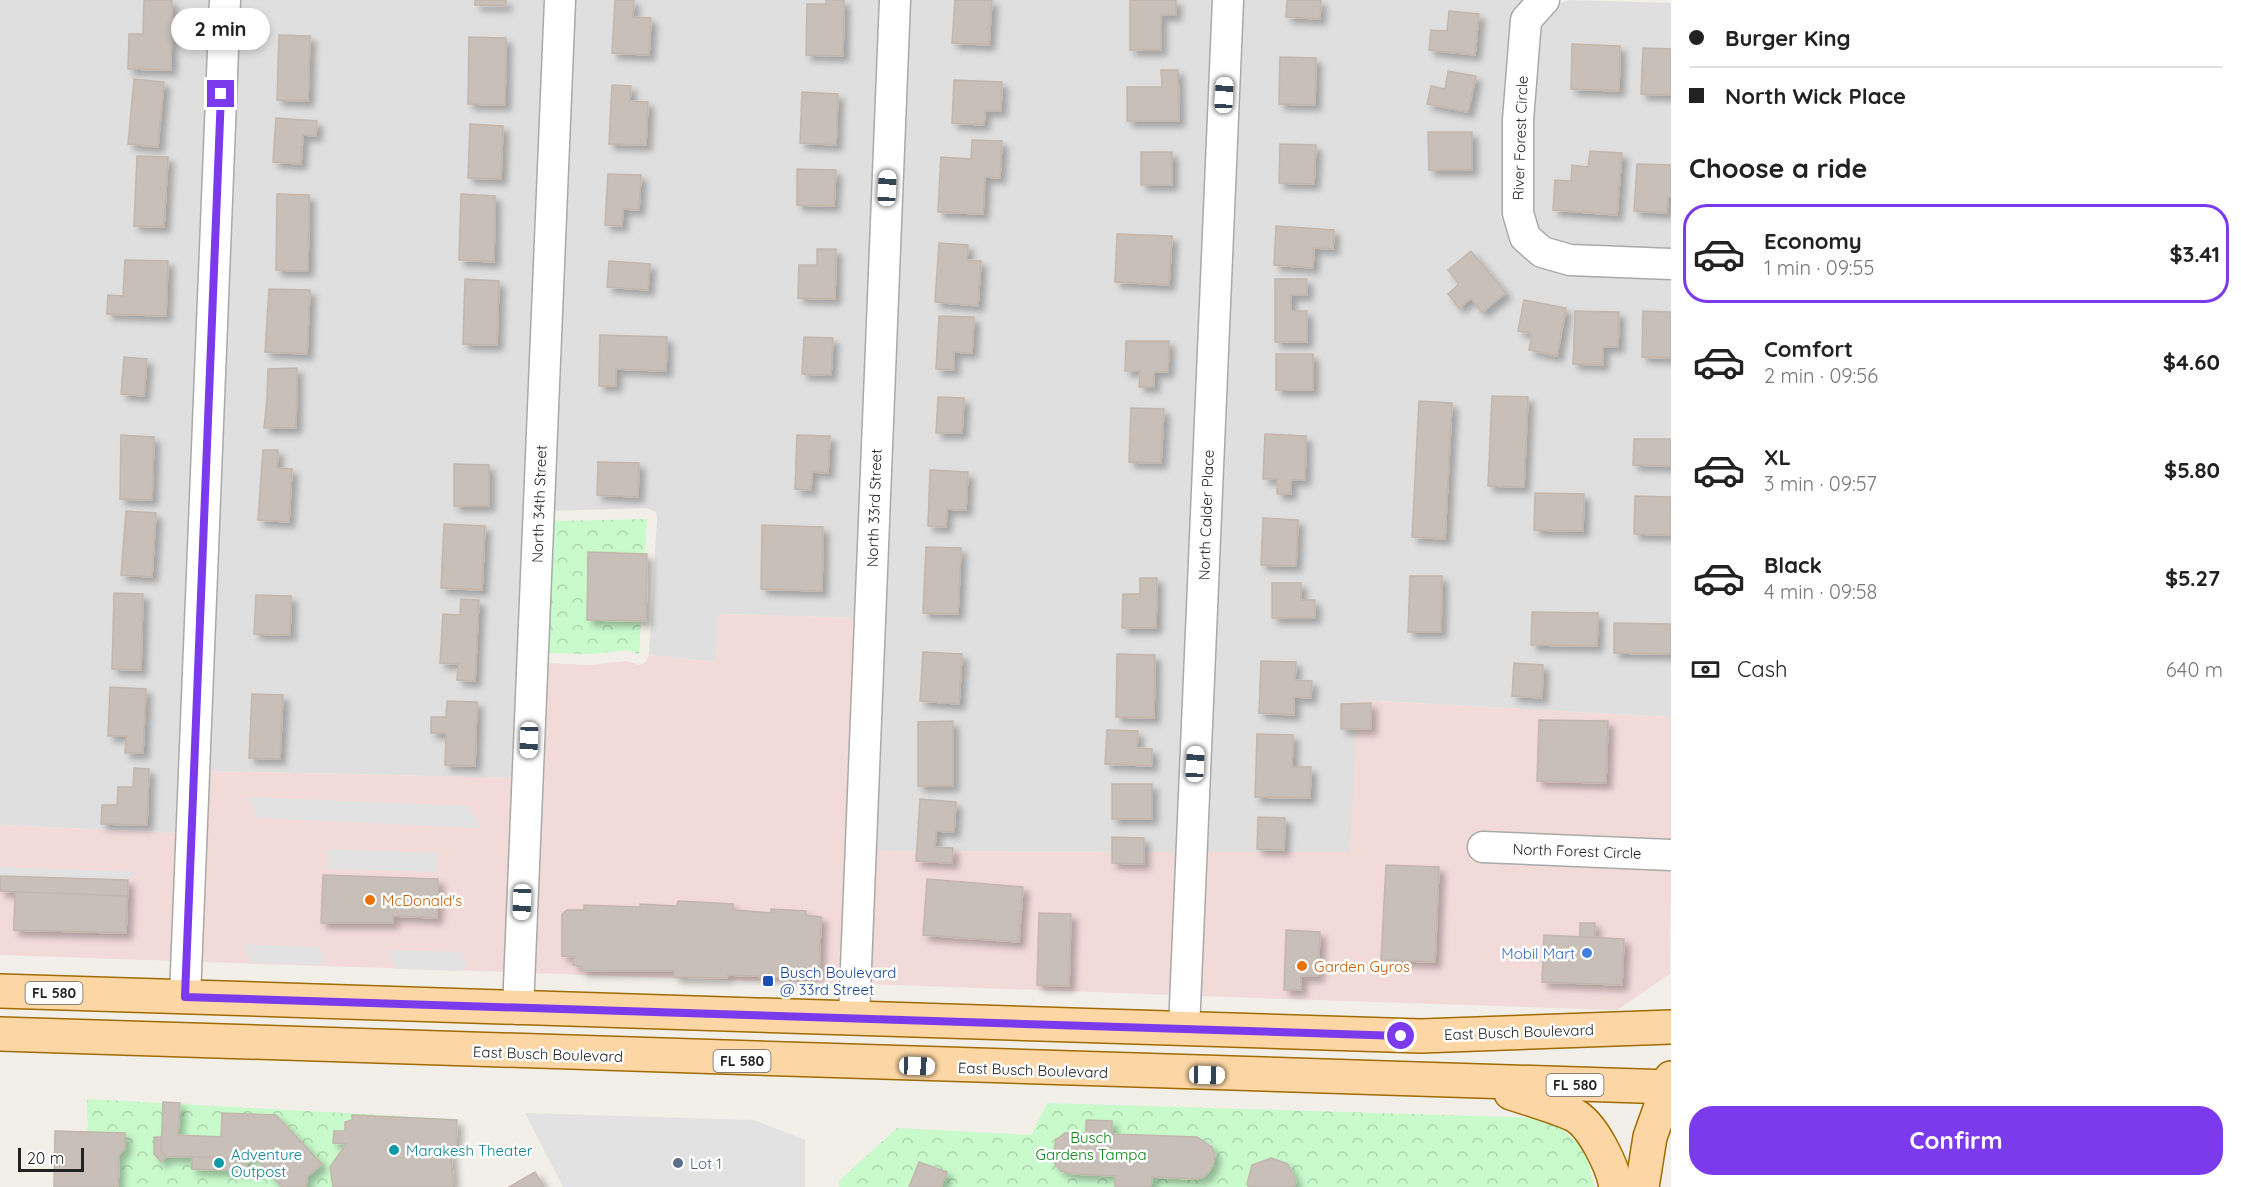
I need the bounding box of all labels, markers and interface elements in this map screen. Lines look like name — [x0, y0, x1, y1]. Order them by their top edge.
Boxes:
callout: 2 min — [172, 7, 270, 49]
text: 2 min — [194, 16, 247, 41]
text: Burger King — [1725, 24, 1851, 52]
street label: River Forest Circle — [1508, 75, 1532, 201]
car — [1214, 77, 1234, 113]
route end — [207, 80, 234, 107]
text: North Wick Place — [1725, 82, 1906, 110]
text: Choose a ride — [1689, 151, 1867, 185]
car — [877, 170, 897, 206]
icon: car — [1692, 227, 1746, 281]
text: Economy — [1764, 227, 1862, 255]
text: $3.41 — [2169, 240, 2220, 268]
text: 1 min · 09:55 — [1764, 255, 1874, 280]
icon: car — [1692, 335, 1746, 389]
text: Comfort — [1764, 335, 1853, 363]
text: $4.60 — [2163, 348, 2220, 376]
text: 2 min · 09:56 — [1764, 363, 1878, 388]
icon: car — [1692, 443, 1746, 497]
text: XL — [1764, 443, 1791, 471]
street label: North 34th Street — [527, 445, 551, 563]
street label: North 33rd Street — [862, 448, 886, 568]
street label: North Calder Place — [1194, 449, 1218, 581]
text: $5.80 — [2164, 456, 2220, 484]
text: 3 min · 09:57 — [1764, 471, 1877, 496]
icon: car — [1692, 551, 1746, 605]
text: Black — [1764, 551, 1822, 579]
text: $5.27 — [2165, 564, 2220, 592]
text: 4 min · 09:58 — [1764, 579, 1877, 604]
icon: cash — [1689, 653, 1722, 686]
text: Cash — [1737, 655, 1788, 683]
text: 640 m — [2166, 657, 2223, 682]
car — [519, 722, 539, 758]
car — [1185, 746, 1205, 782]
street label: North Forest Circle — [1512, 839, 1642, 863]
car — [512, 884, 532, 920]
place label: McDonald's — [382, 891, 462, 910]
marker: McDonald's — [363, 893, 377, 907]
place label: Mobil Mart — [1501, 944, 1575, 963]
marker: Mobil Mart — [1580, 946, 1594, 960]
place label: Garden Gyros — [1314, 957, 1410, 976]
marker: Garden Gyros — [1295, 959, 1309, 973]
place label: Busch Boulevard @ 33rd Street — [780, 963, 896, 999]
marker: Busch Boulevard @ 33rd Street — [761, 974, 775, 988]
road number: FL 580 — [26, 982, 82, 1004]
street label: East Busch Boulevard — [1444, 1020, 1594, 1044]
route start — [1387, 1022, 1414, 1049]
street label: East Busch Boulevard — [473, 1042, 623, 1066]
road number: FL 580 — [714, 1050, 771, 1072]
car — [899, 1056, 935, 1076]
street label: East Busch Boulevard — [958, 1058, 1108, 1082]
car — [1189, 1066, 1225, 1084]
road number: FL 580 — [1546, 1074, 1604, 1096]
button: Confirm — [1689, 1106, 2223, 1175]
park label: Busch Gardens Tampa — [1035, 1128, 1147, 1164]
place label: Marakesh Theater — [406, 1141, 533, 1160]
marker: Marakesh Theater — [387, 1143, 401, 1157]
scale bar — [18, 1145, 84, 1172]
place label: Adventure Outpost — [231, 1145, 302, 1181]
text: 20 m — [27, 1148, 64, 1168]
place label: Lot 1 — [690, 1154, 722, 1173]
marker: Adventure Outpost — [212, 1156, 226, 1170]
marker: Lot 1 — [671, 1156, 685, 1170]

